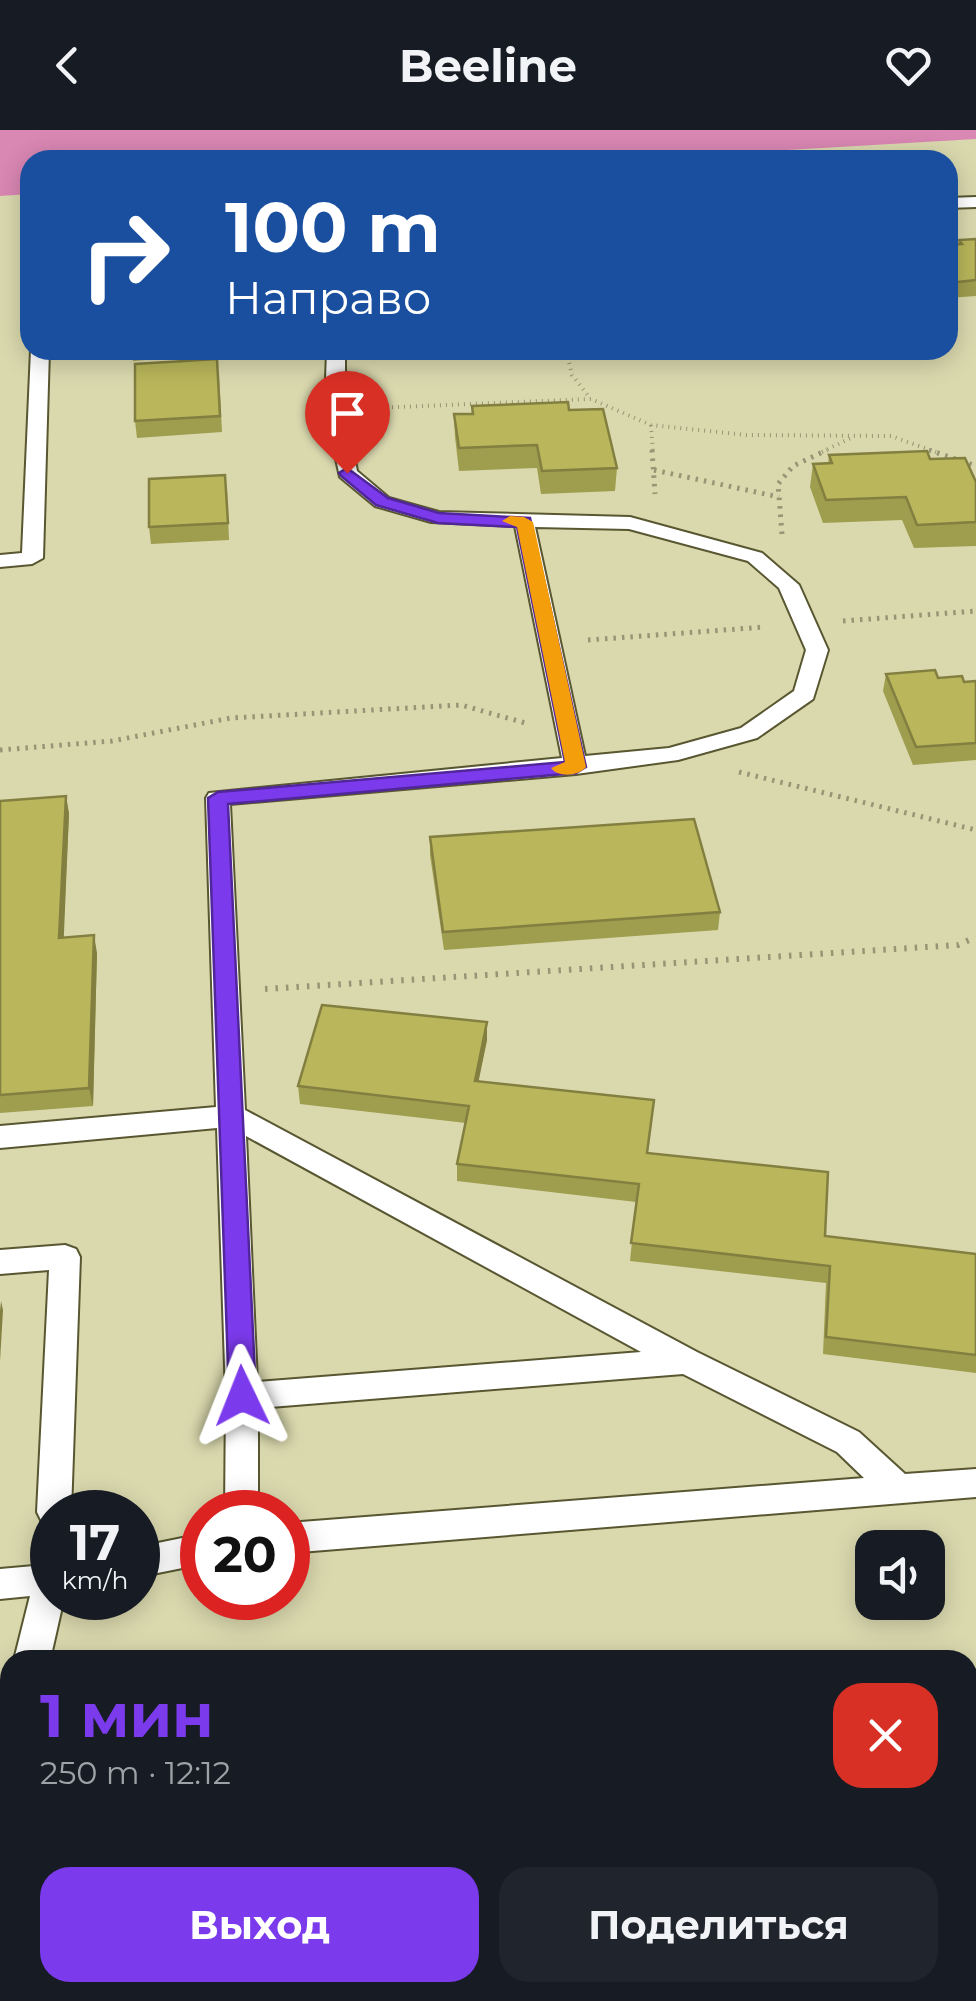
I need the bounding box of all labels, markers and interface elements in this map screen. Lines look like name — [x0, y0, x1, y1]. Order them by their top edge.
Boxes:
icon: back — [40, 38, 95, 93]
text: Beeline — [399, 38, 577, 93]
icon: heart — [881, 38, 936, 93]
text: 100 m — [225, 184, 441, 270]
icon: right — [60, 190, 190, 320]
text: Направо — [225, 270, 431, 325]
pin — [305, 371, 390, 474]
icon: arrive — [320, 386, 375, 441]
position arrow — [190, 1344, 294, 1448]
speed limit sign: 20 — [180, 1490, 310, 1620]
text: 17 — [70, 1512, 120, 1573]
map controls — [855, 1530, 945, 1620]
button: sound — [855, 1530, 945, 1620]
text: km/h — [62, 1565, 128, 1595]
text: 1 мин — [40, 1679, 214, 1752]
button: close — [833, 1683, 938, 1788]
text: 250 m · 12:12 — [40, 1753, 231, 1792]
button: Выход — [40, 1867, 479, 1982]
button: Поделиться — [499, 1867, 938, 1982]

